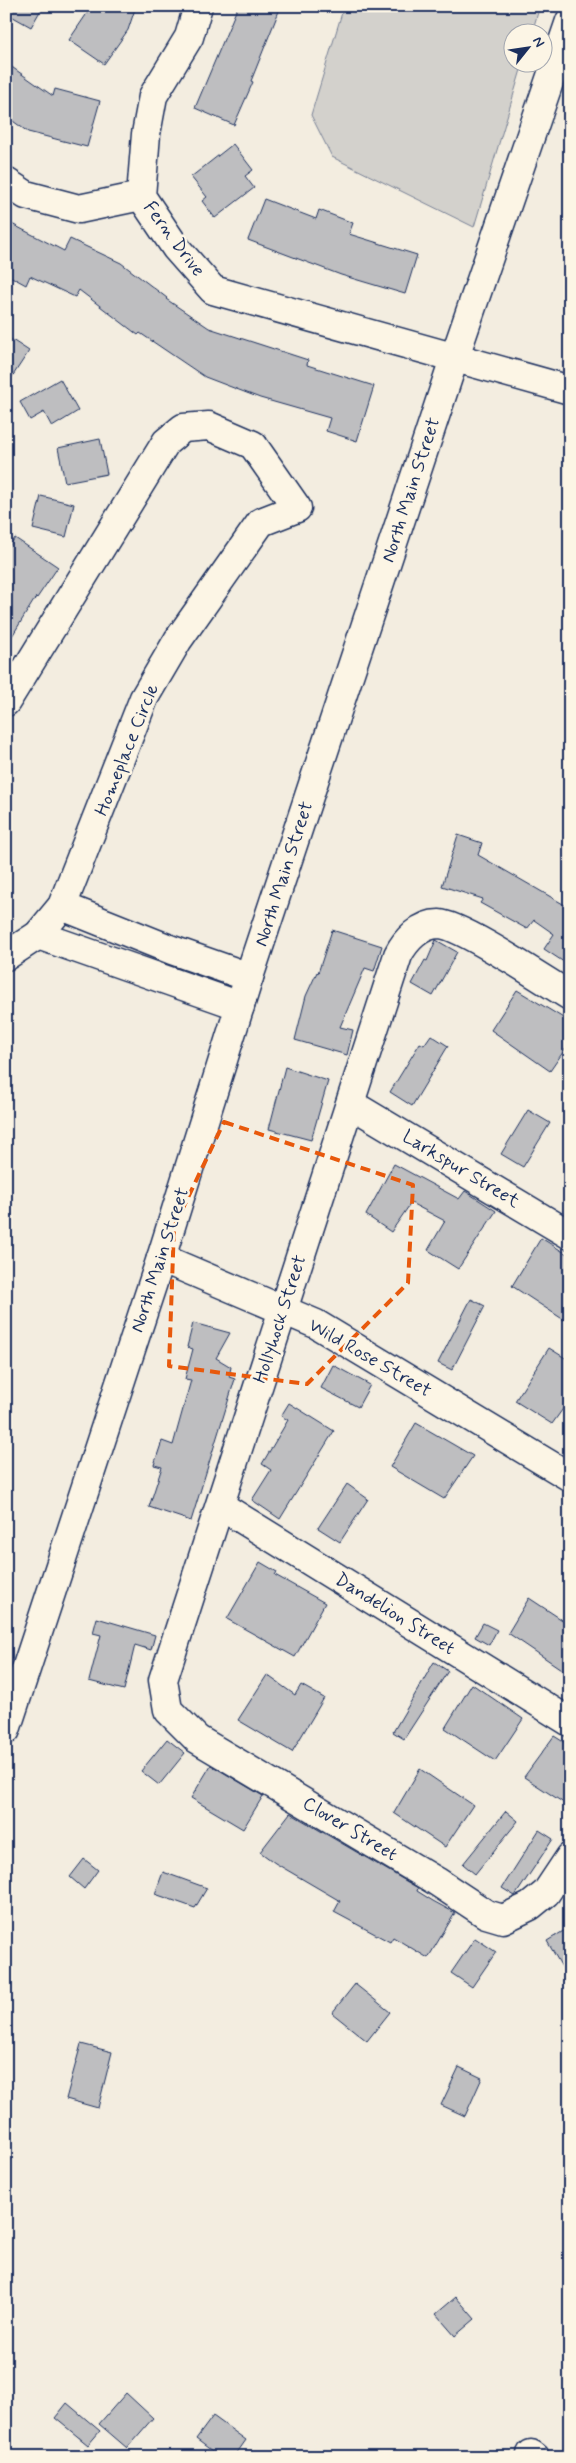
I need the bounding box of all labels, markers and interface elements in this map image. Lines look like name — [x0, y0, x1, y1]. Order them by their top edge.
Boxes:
north arrow — [504, 22, 554, 72]
text: N — [528, 33, 549, 51]
street label: Fern Drive — [137, 196, 211, 282]
street label: North Main Street — [376, 414, 446, 566]
street label: Homeplace Circle — [89, 680, 165, 820]
street label: North Main Street — [249, 798, 319, 950]
street label: Larkspur Street — [398, 1124, 524, 1214]
street label: North Main Street — [125, 1184, 195, 1336]
street label: Hollyhock Street — [247, 1252, 313, 1387]
street label: Wild Rose Street — [304, 1313, 436, 1403]
street label: Dandelion Street — [330, 1567, 460, 1661]
street label: Clover Street — [298, 1791, 402, 1867]

